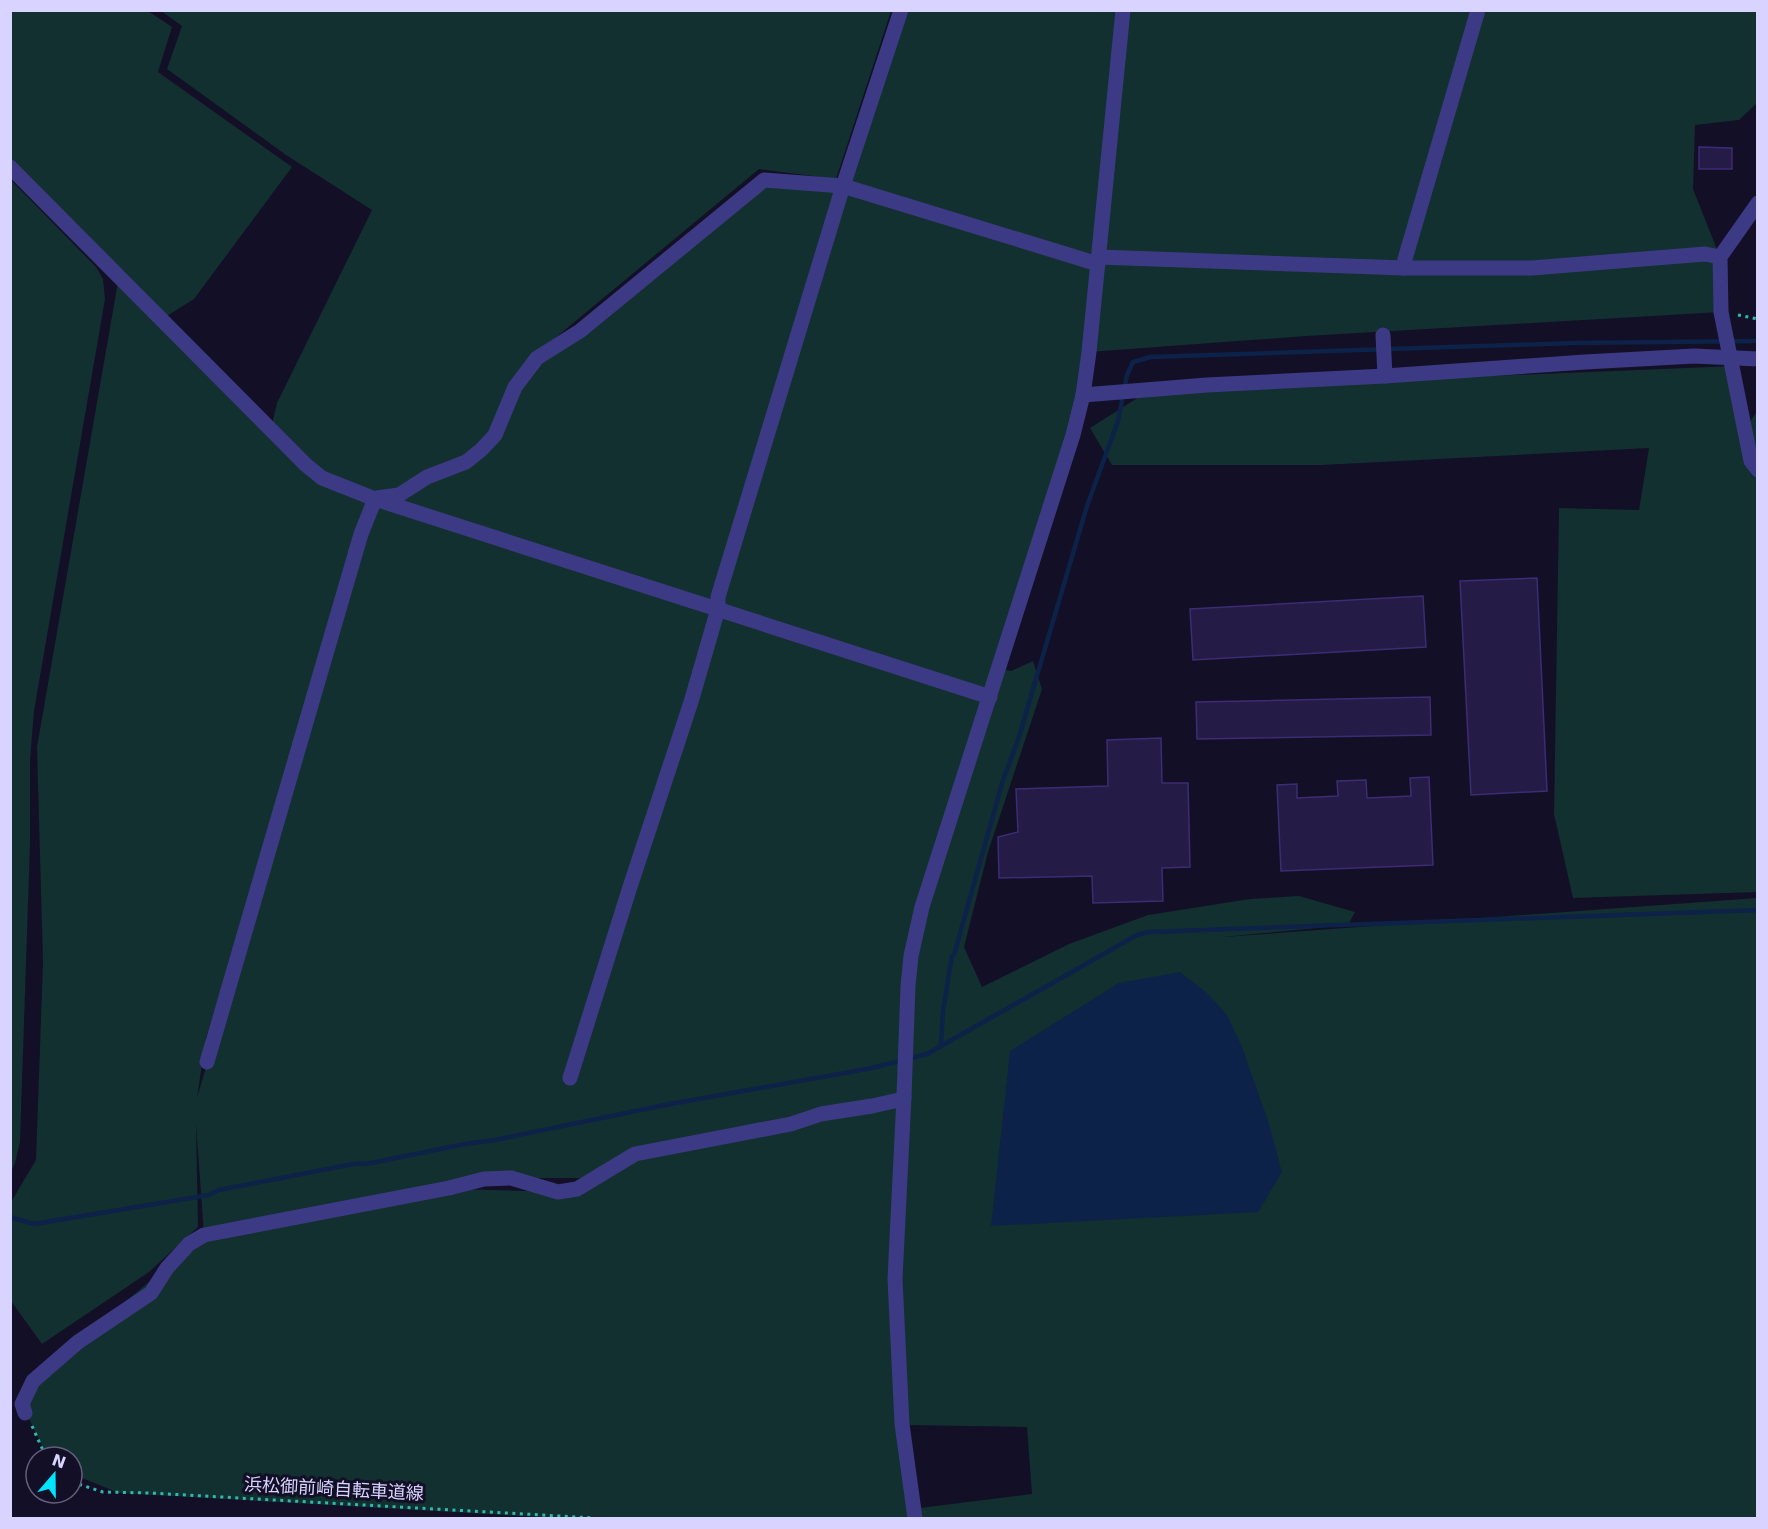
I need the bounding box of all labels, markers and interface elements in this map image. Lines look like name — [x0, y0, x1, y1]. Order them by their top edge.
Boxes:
north arrow — [24, 1445, 84, 1505]
text: N — [49, 1450, 69, 1473]
street label: 浜松御前崎自転車道線 — [244, 1473, 424, 1504]

